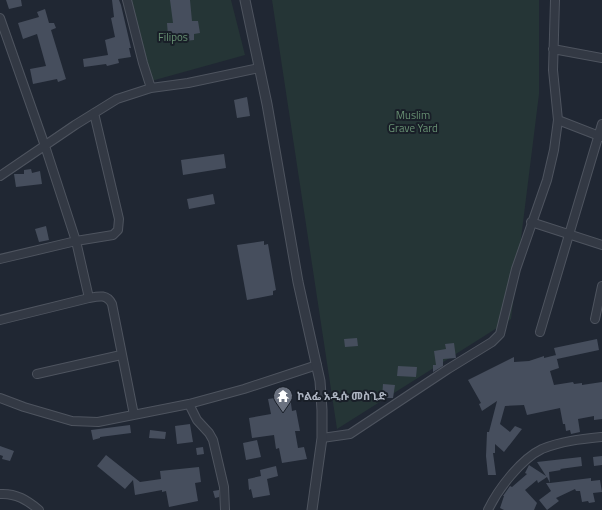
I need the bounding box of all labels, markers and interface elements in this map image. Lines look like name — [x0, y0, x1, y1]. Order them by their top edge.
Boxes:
park label: Filipos — [158, 29, 188, 45]
park label: Muslim Grave Yard — [388, 107, 438, 136]
temple icon: ኮልፌ አዲሱ መስጊድ — [272, 385, 294, 413]
place label: ኮልፌ አዲሱ መስጊድ — [297, 388, 387, 404]

